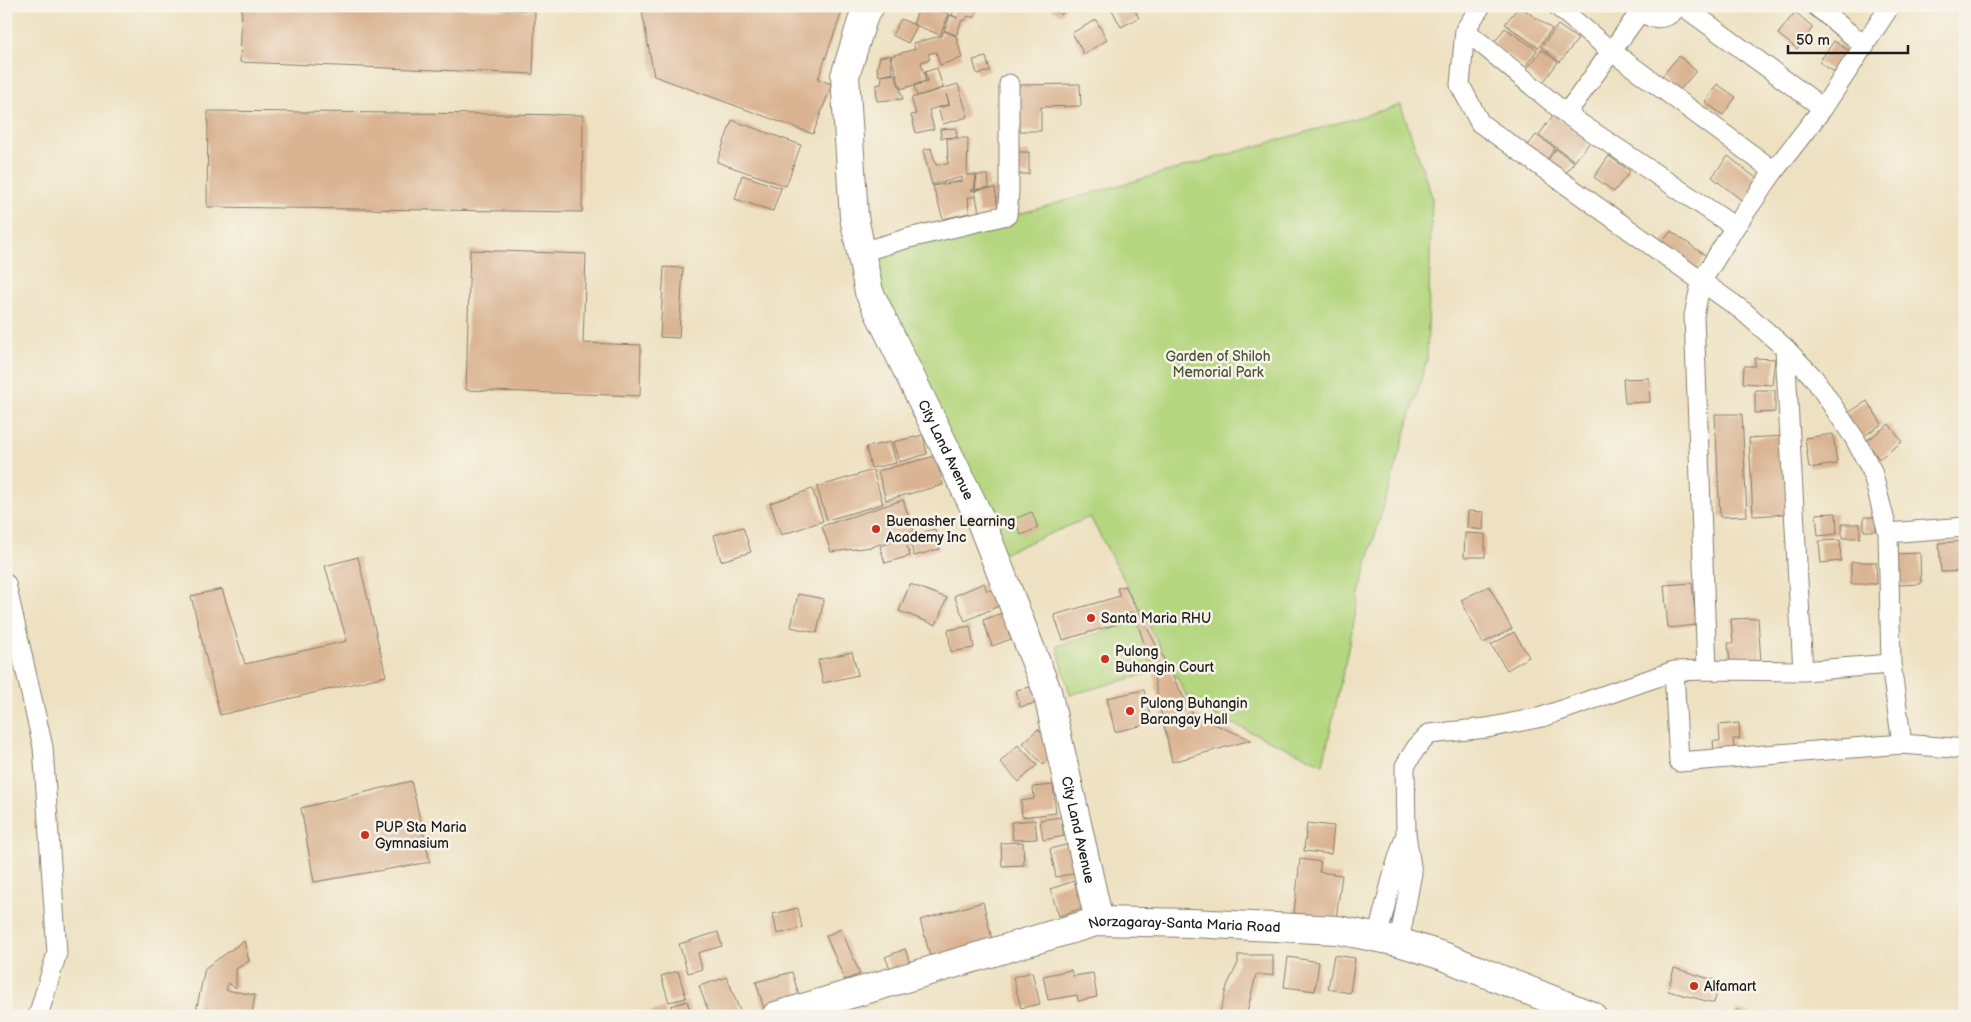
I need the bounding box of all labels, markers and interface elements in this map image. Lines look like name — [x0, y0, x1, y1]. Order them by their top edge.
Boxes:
scale bar — [1788, 22, 1908, 54]
text: 50 m — [1796, 31, 1830, 50]
park label: Garden of Shiloh Memorial Park — [1165, 348, 1271, 381]
street label: City Land Avenue — [915, 397, 978, 502]
place label: Buenasher Learning Academy Inc — [886, 513, 1015, 546]
marker: Buenasher Learning Academy Inc — [870, 523, 882, 535]
place label: Santa Maria RHU — [1101, 610, 1211, 627]
marker: Santa Maria RHU — [1085, 612, 1097, 624]
place label: Pulong Buhangin Court — [1115, 643, 1215, 676]
marker: Pulong Buhangin Court — [1099, 653, 1111, 665]
place label: Pulong Buhangin Barangay Hall — [1140, 695, 1248, 728]
marker: Pulong Buhangin Barangay Hall — [1124, 705, 1136, 717]
street label: City Land Avenue — [1058, 775, 1099, 885]
place label: PUP Sta Maria Gymnasium — [375, 819, 467, 852]
marker: PUP Sta Maria Gymnasium — [359, 829, 371, 841]
street label: Norzagaray-Santa Maria Road — [1086, 912, 1281, 936]
place label: Alfamart — [1704, 978, 1757, 995]
marker: Alfamart — [1688, 980, 1700, 992]

